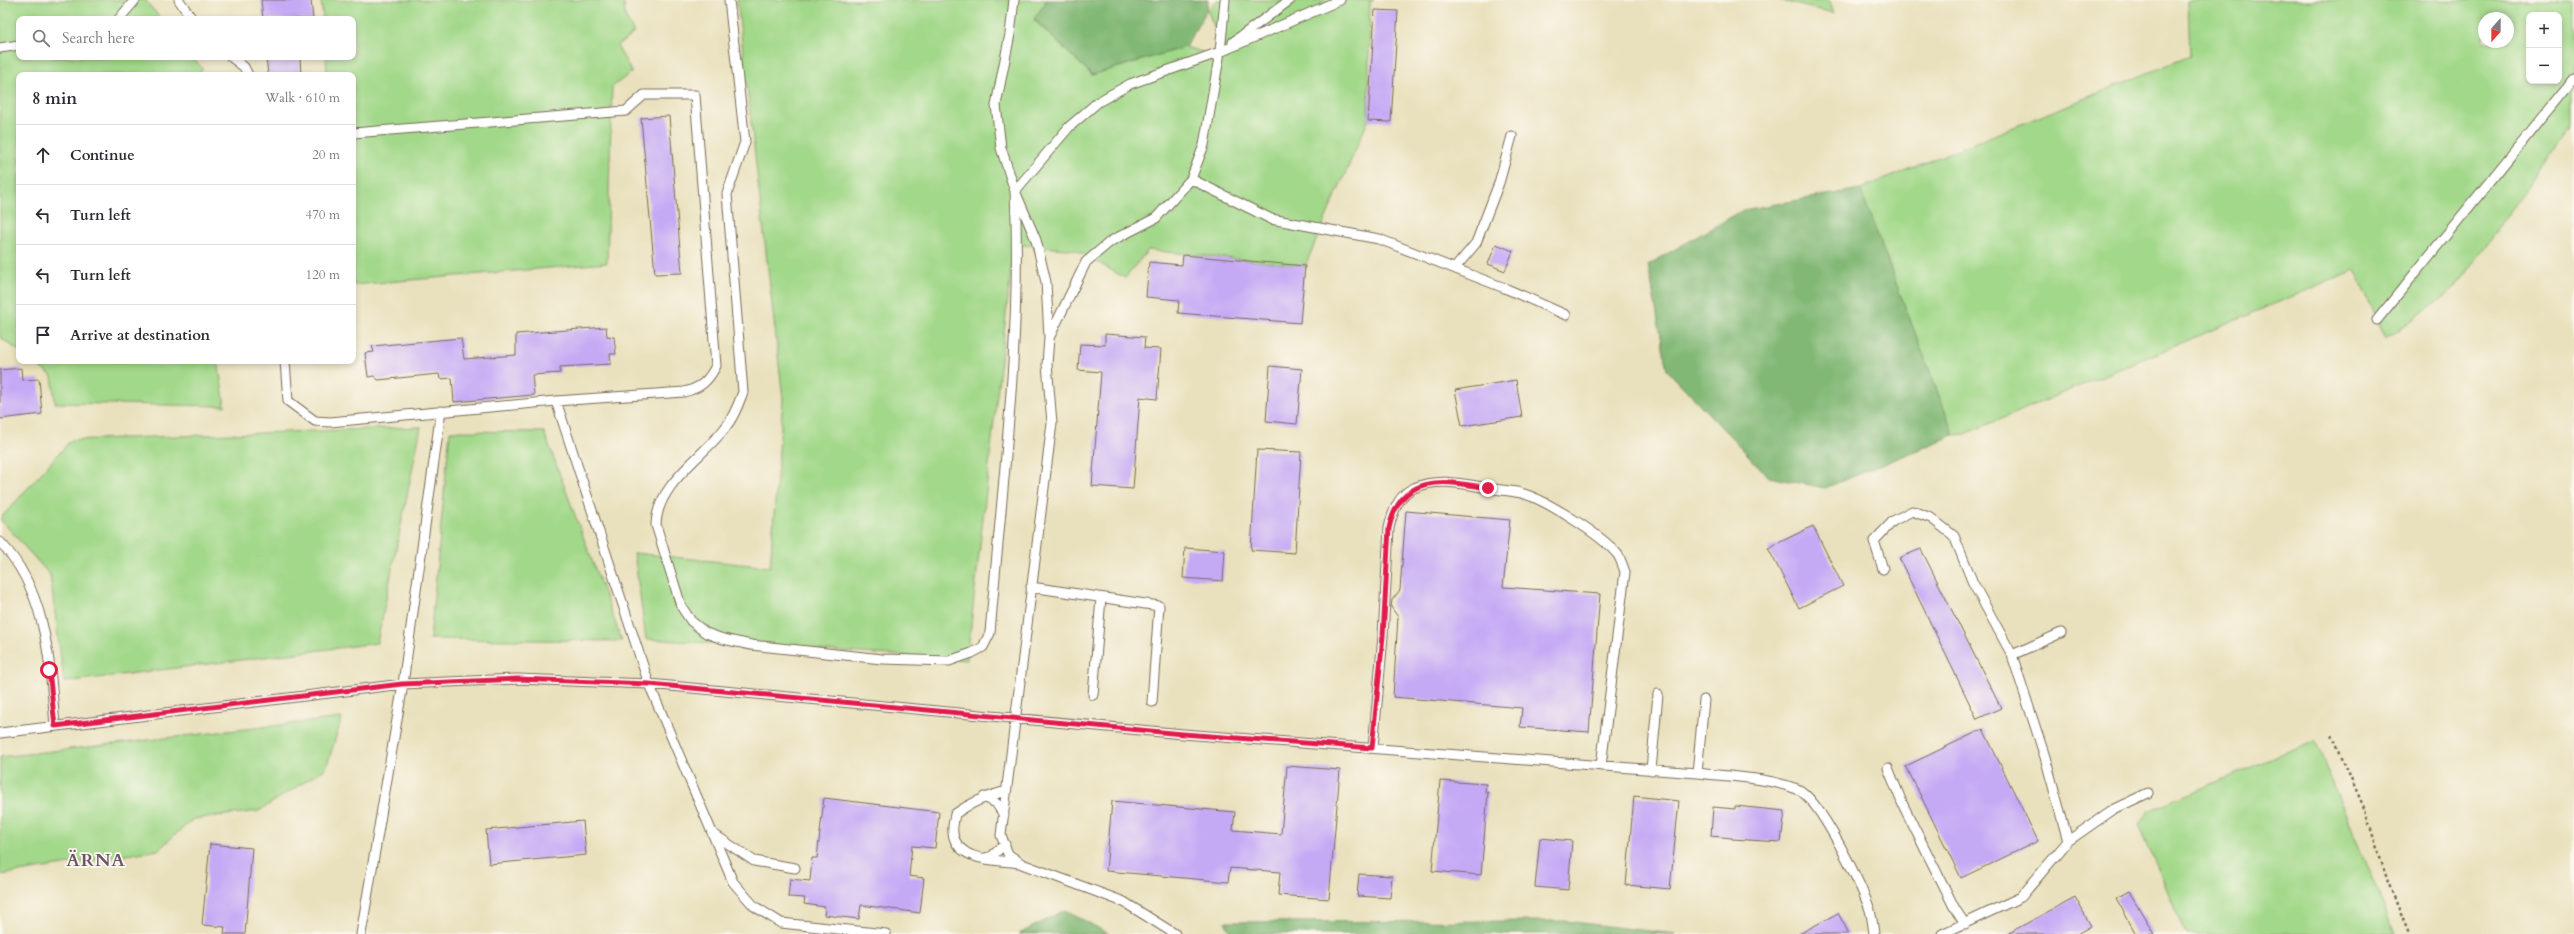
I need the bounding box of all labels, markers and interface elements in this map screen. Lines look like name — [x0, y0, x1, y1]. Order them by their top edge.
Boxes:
north arrow — [2478, 12, 2514, 48]
map controls — [2526, 12, 2562, 84]
button: + — [2526, 12, 2562, 48]
search box — [16, 16, 356, 60]
icon: search — [30, 27, 52, 49]
text: Search here — [62, 28, 135, 48]
button: − — [2526, 48, 2562, 84]
text: 8 min — [32, 87, 77, 110]
text: Walk · 610 m — [265, 89, 340, 107]
icon: ahead — [32, 144, 54, 166]
text: Continue — [70, 145, 135, 165]
text: 20 m — [312, 146, 340, 164]
icon: left — [32, 204, 54, 226]
text: Turn left — [70, 205, 131, 225]
text: 470 m — [306, 206, 340, 224]
icon: left — [32, 264, 54, 286]
text: Turn left — [70, 265, 131, 285]
text: 120 m — [306, 266, 340, 284]
icon: arrive — [32, 324, 54, 346]
text: Arrive at destination — [70, 325, 210, 345]
route end — [1479, 479, 1497, 497]
route start — [40, 661, 58, 679]
district label: ÄRNA — [66, 848, 126, 873]

